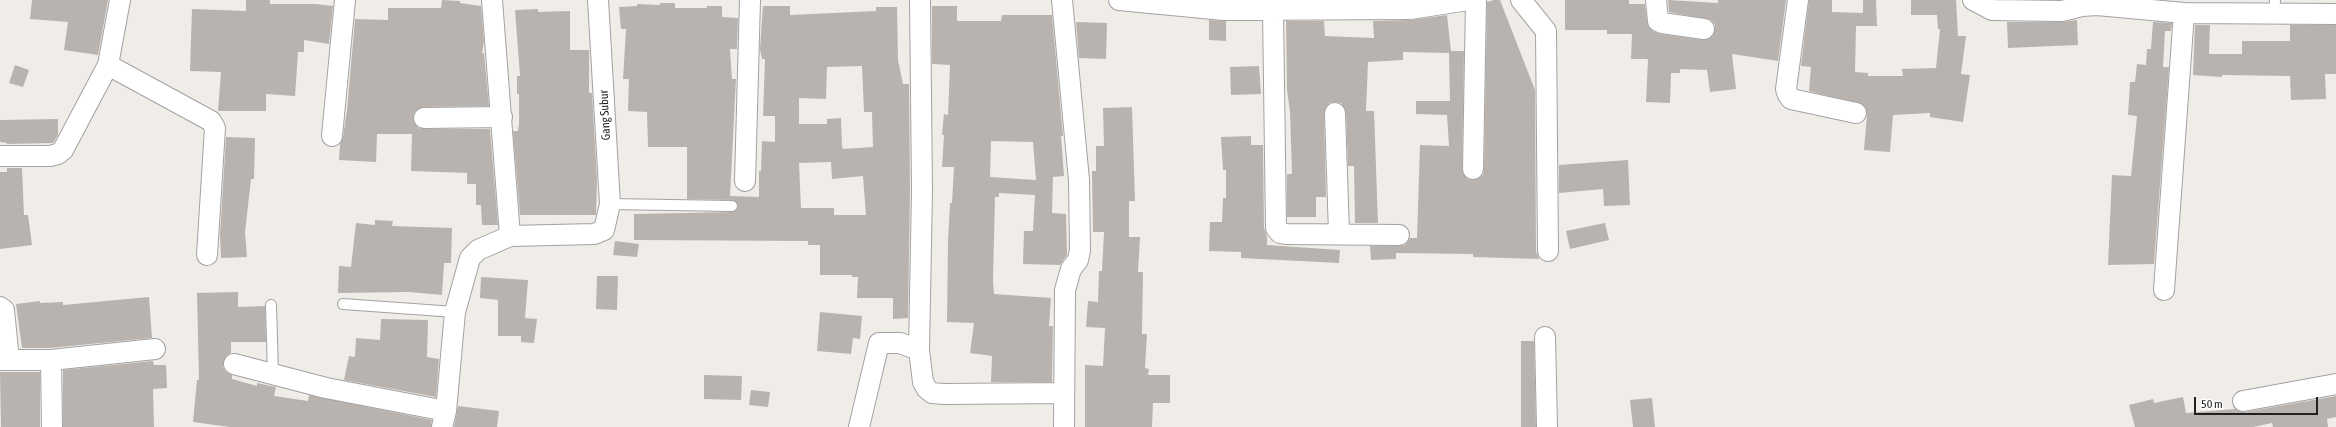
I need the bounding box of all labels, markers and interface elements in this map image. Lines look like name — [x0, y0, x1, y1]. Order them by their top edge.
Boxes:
street label: Gang Subur — [596, 89, 614, 141]
scale bar — [2196, 389, 2320, 415]
text: 50 m — [2201, 397, 2223, 411]

